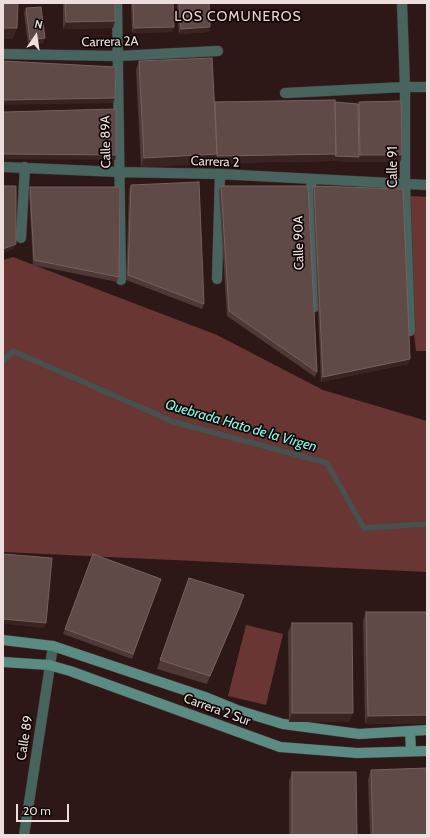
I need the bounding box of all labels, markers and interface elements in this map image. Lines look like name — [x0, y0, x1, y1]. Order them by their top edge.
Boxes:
district label: LOS COMUNEROS — [174, 9, 302, 25]
north arrow — [16, 16, 56, 56]
text: N — [33, 17, 44, 32]
street label: Carrera 2A — [81, 34, 139, 50]
street label: Calle 89A — [98, 115, 114, 169]
street label: Calle 91 — [385, 146, 401, 188]
street label: Carrera 2 — [190, 153, 240, 171]
street label: Calle 90A — [291, 216, 307, 270]
water label: Quebrada Hato de la Virgen — [163, 396, 319, 456]
street label: Carrera 2 Sur — [181, 691, 253, 729]
street label: Calle 89 — [14, 714, 36, 762]
scale bar — [18, 796, 71, 822]
text: 20 m — [23, 803, 51, 818]

